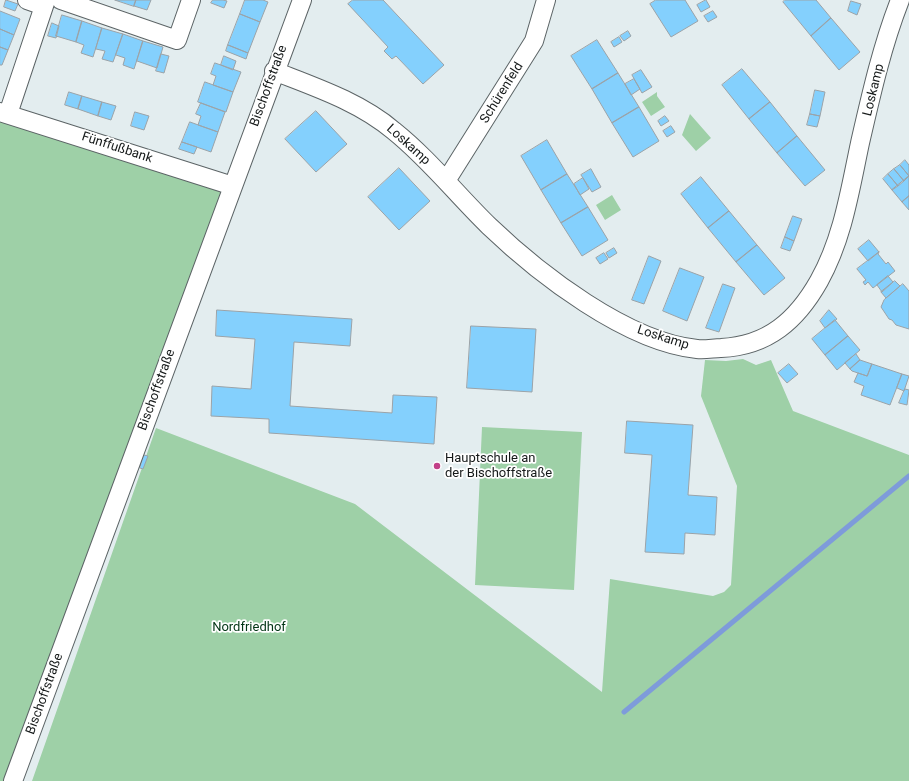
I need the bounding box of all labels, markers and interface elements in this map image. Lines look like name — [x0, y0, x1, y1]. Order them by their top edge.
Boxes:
street label: Bischoffstraße — [247, 43, 291, 129]
street label: Schürenfeld — [477, 60, 527, 126]
street label: Loskamp — [860, 62, 888, 118]
street label: Loskamp — [383, 121, 433, 169]
street label: Fünffußbank — [80, 129, 154, 167]
street label: Loskamp — [635, 322, 691, 354]
street label: Bischoffstraße — [135, 347, 179, 433]
place label: Hauptschule an der Bischoffstraße — [445, 451, 552, 482]
marker: Hauptschule an der Bischoffstraße — [432, 461, 442, 471]
park label: Nordfriedhof — [212, 620, 286, 636]
street label: Bischoffstraße — [23, 651, 67, 737]

